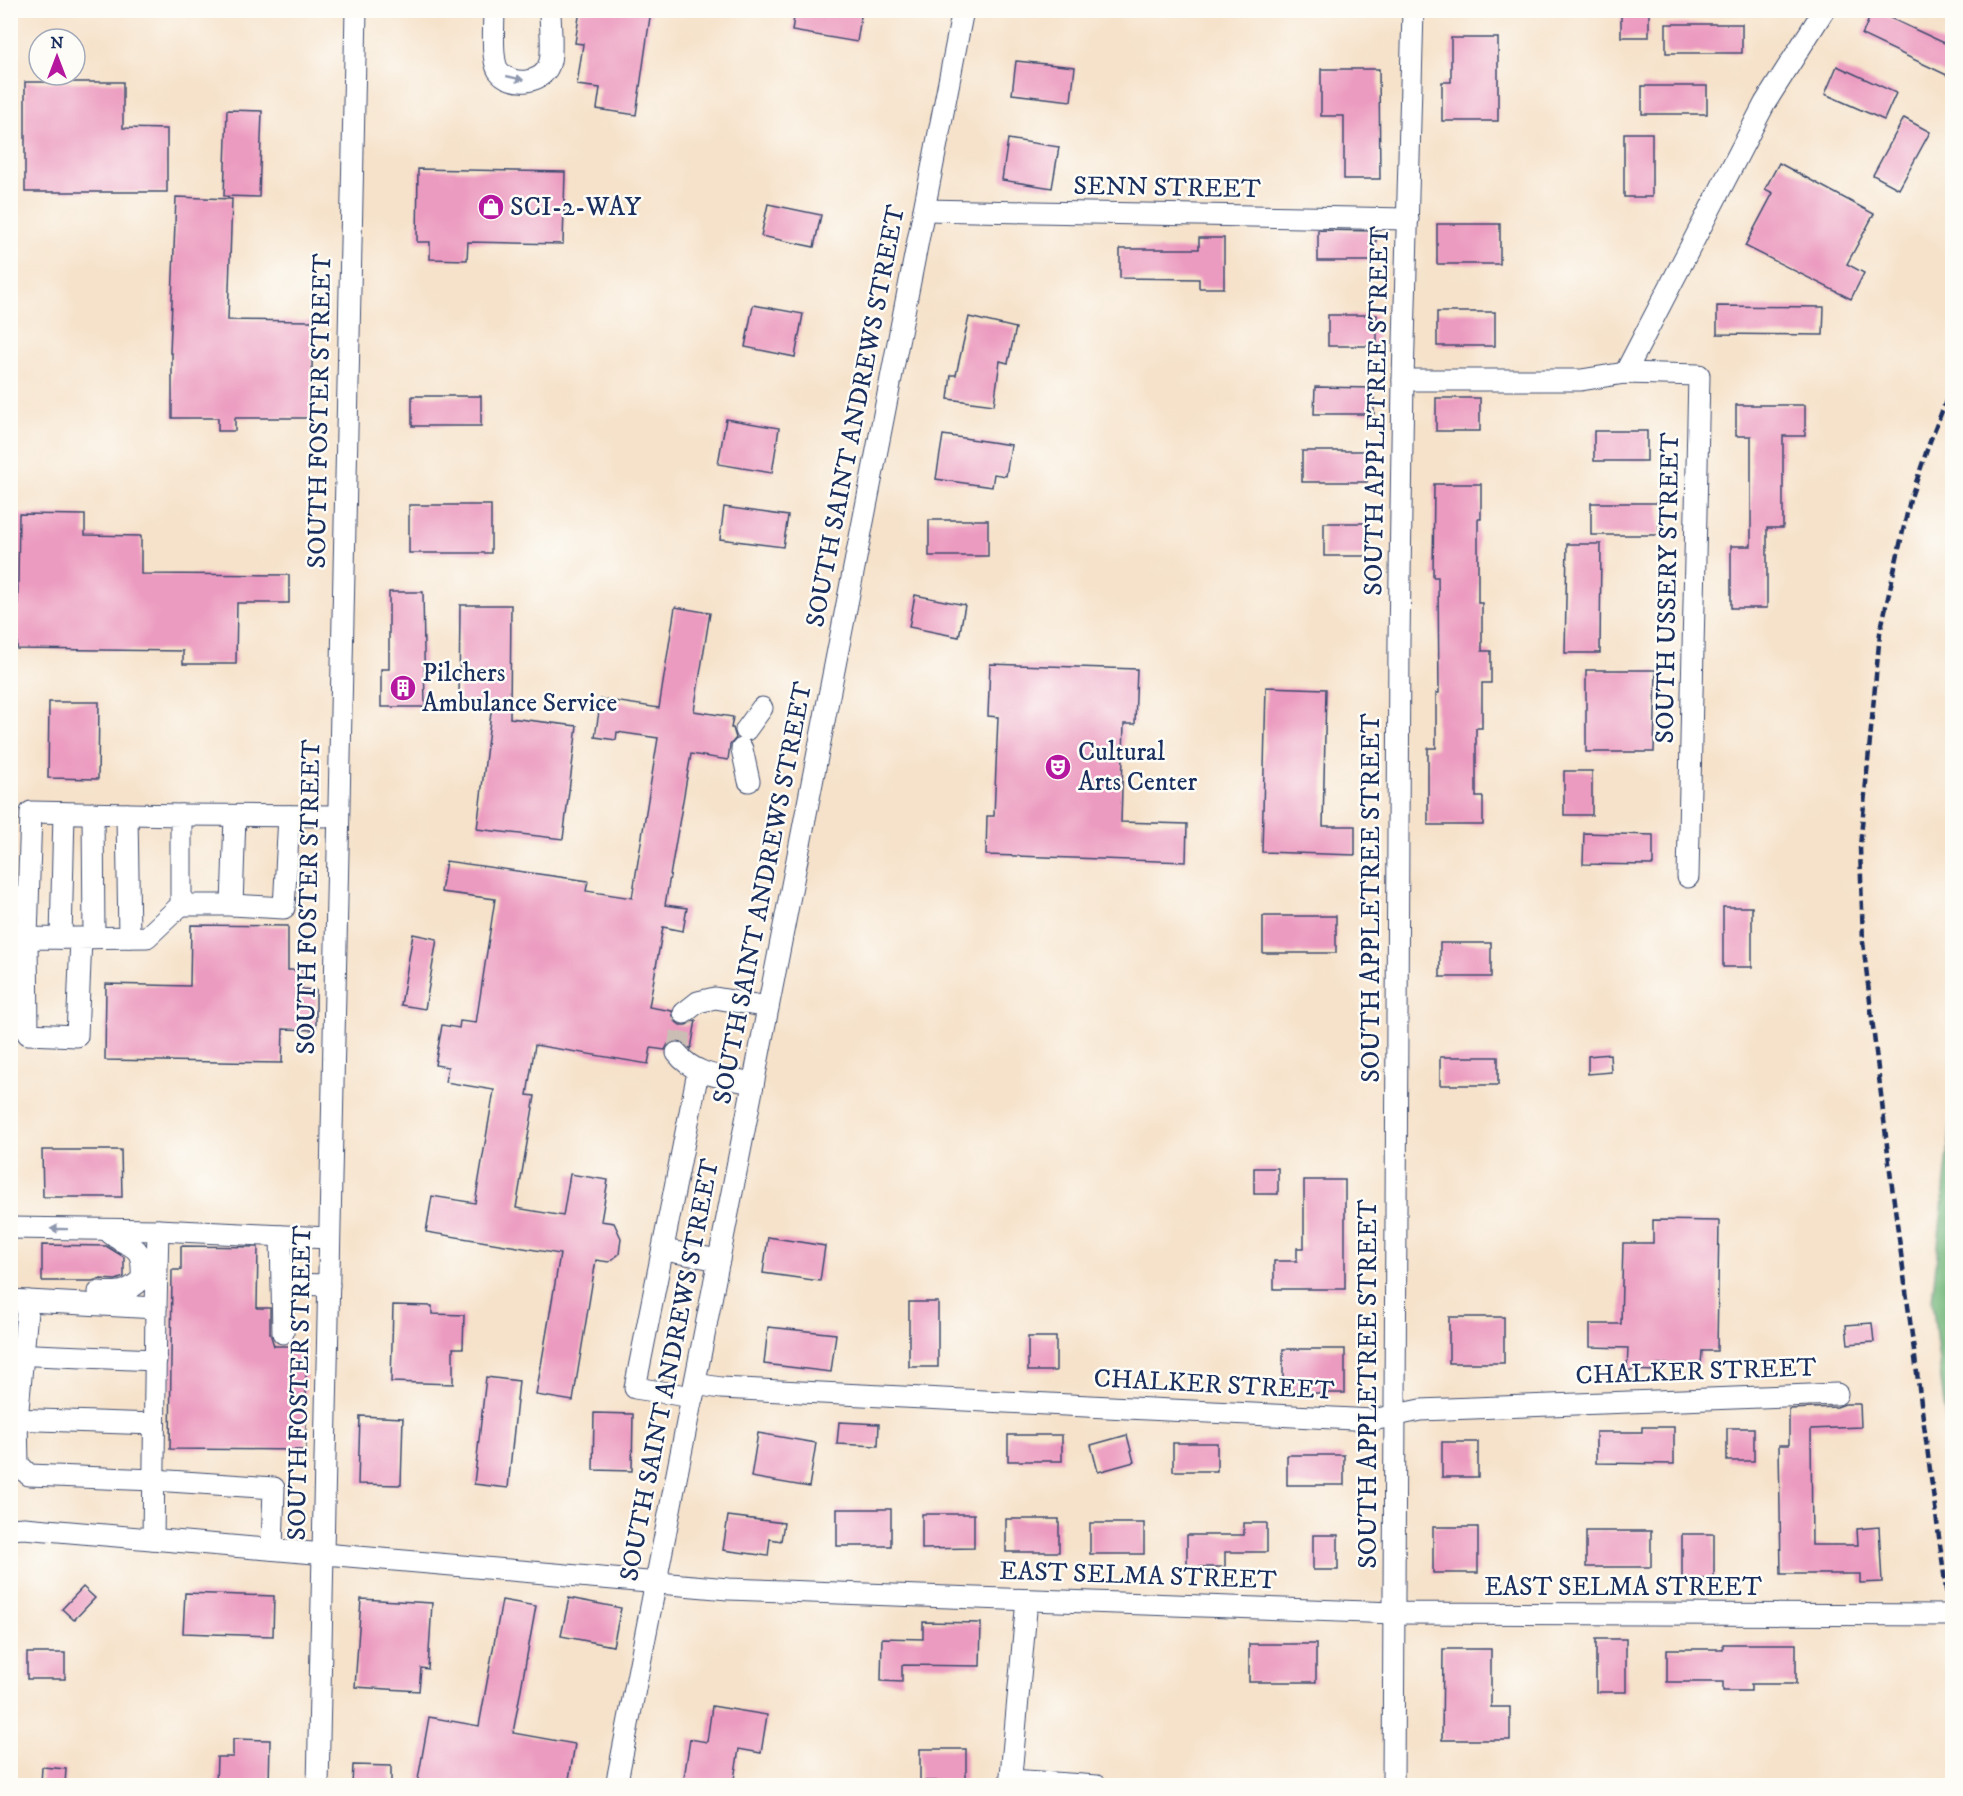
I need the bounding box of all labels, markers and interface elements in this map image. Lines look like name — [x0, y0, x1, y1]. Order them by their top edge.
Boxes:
north arrow — [27, 27, 87, 87]
text: N — [50, 33, 64, 53]
one-way arrow — [506, 74, 525, 83]
street label: SENN STREET — [1073, 170, 1261, 206]
place label: SCI-2-WAY — [510, 191, 642, 224]
shop icon: SCI-2-WAY — [476, 192, 506, 222]
street label: SOUTH SAINT ANDREWS STREET — [799, 202, 913, 630]
street label: SOUTH APPLETREE STREET — [1357, 226, 1397, 596]
street label: SOUTH FOSTER STREET — [301, 253, 339, 569]
street label: SOUTH USSERY STREET — [1649, 432, 1687, 744]
place label: Pilchers Ambulance Service — [422, 657, 617, 720]
building icon: Pilchers Ambulance Service — [388, 673, 418, 703]
street label: SOUTH SAINT ANDREWS STREET — [706, 679, 820, 1107]
street label: SOUTH APPLETREE STREET — [1355, 713, 1388, 1083]
place label: Cultural Arts Center — [1078, 736, 1197, 799]
street label: SOUTH FOSTER STREET — [290, 739, 328, 1055]
theatre icon: Cultural Arts Center — [1043, 752, 1073, 782]
street label: SOUTH SAINT ANDREWS STREET — [613, 1156, 727, 1584]
street label: SOUTH APPLETREE STREET — [1352, 1199, 1385, 1569]
one-way arrow — [49, 1224, 68, 1234]
street label: SOUTH FOSTER STREET — [281, 1225, 319, 1541]
street label: CHALKER STREET — [1575, 1351, 1817, 1393]
street label: CHALKER STREET — [1093, 1362, 1336, 1408]
street label: EAST SELMA STREET — [999, 1555, 1278, 1597]
street label: EAST SELMA STREET — [1484, 1571, 1762, 1604]

